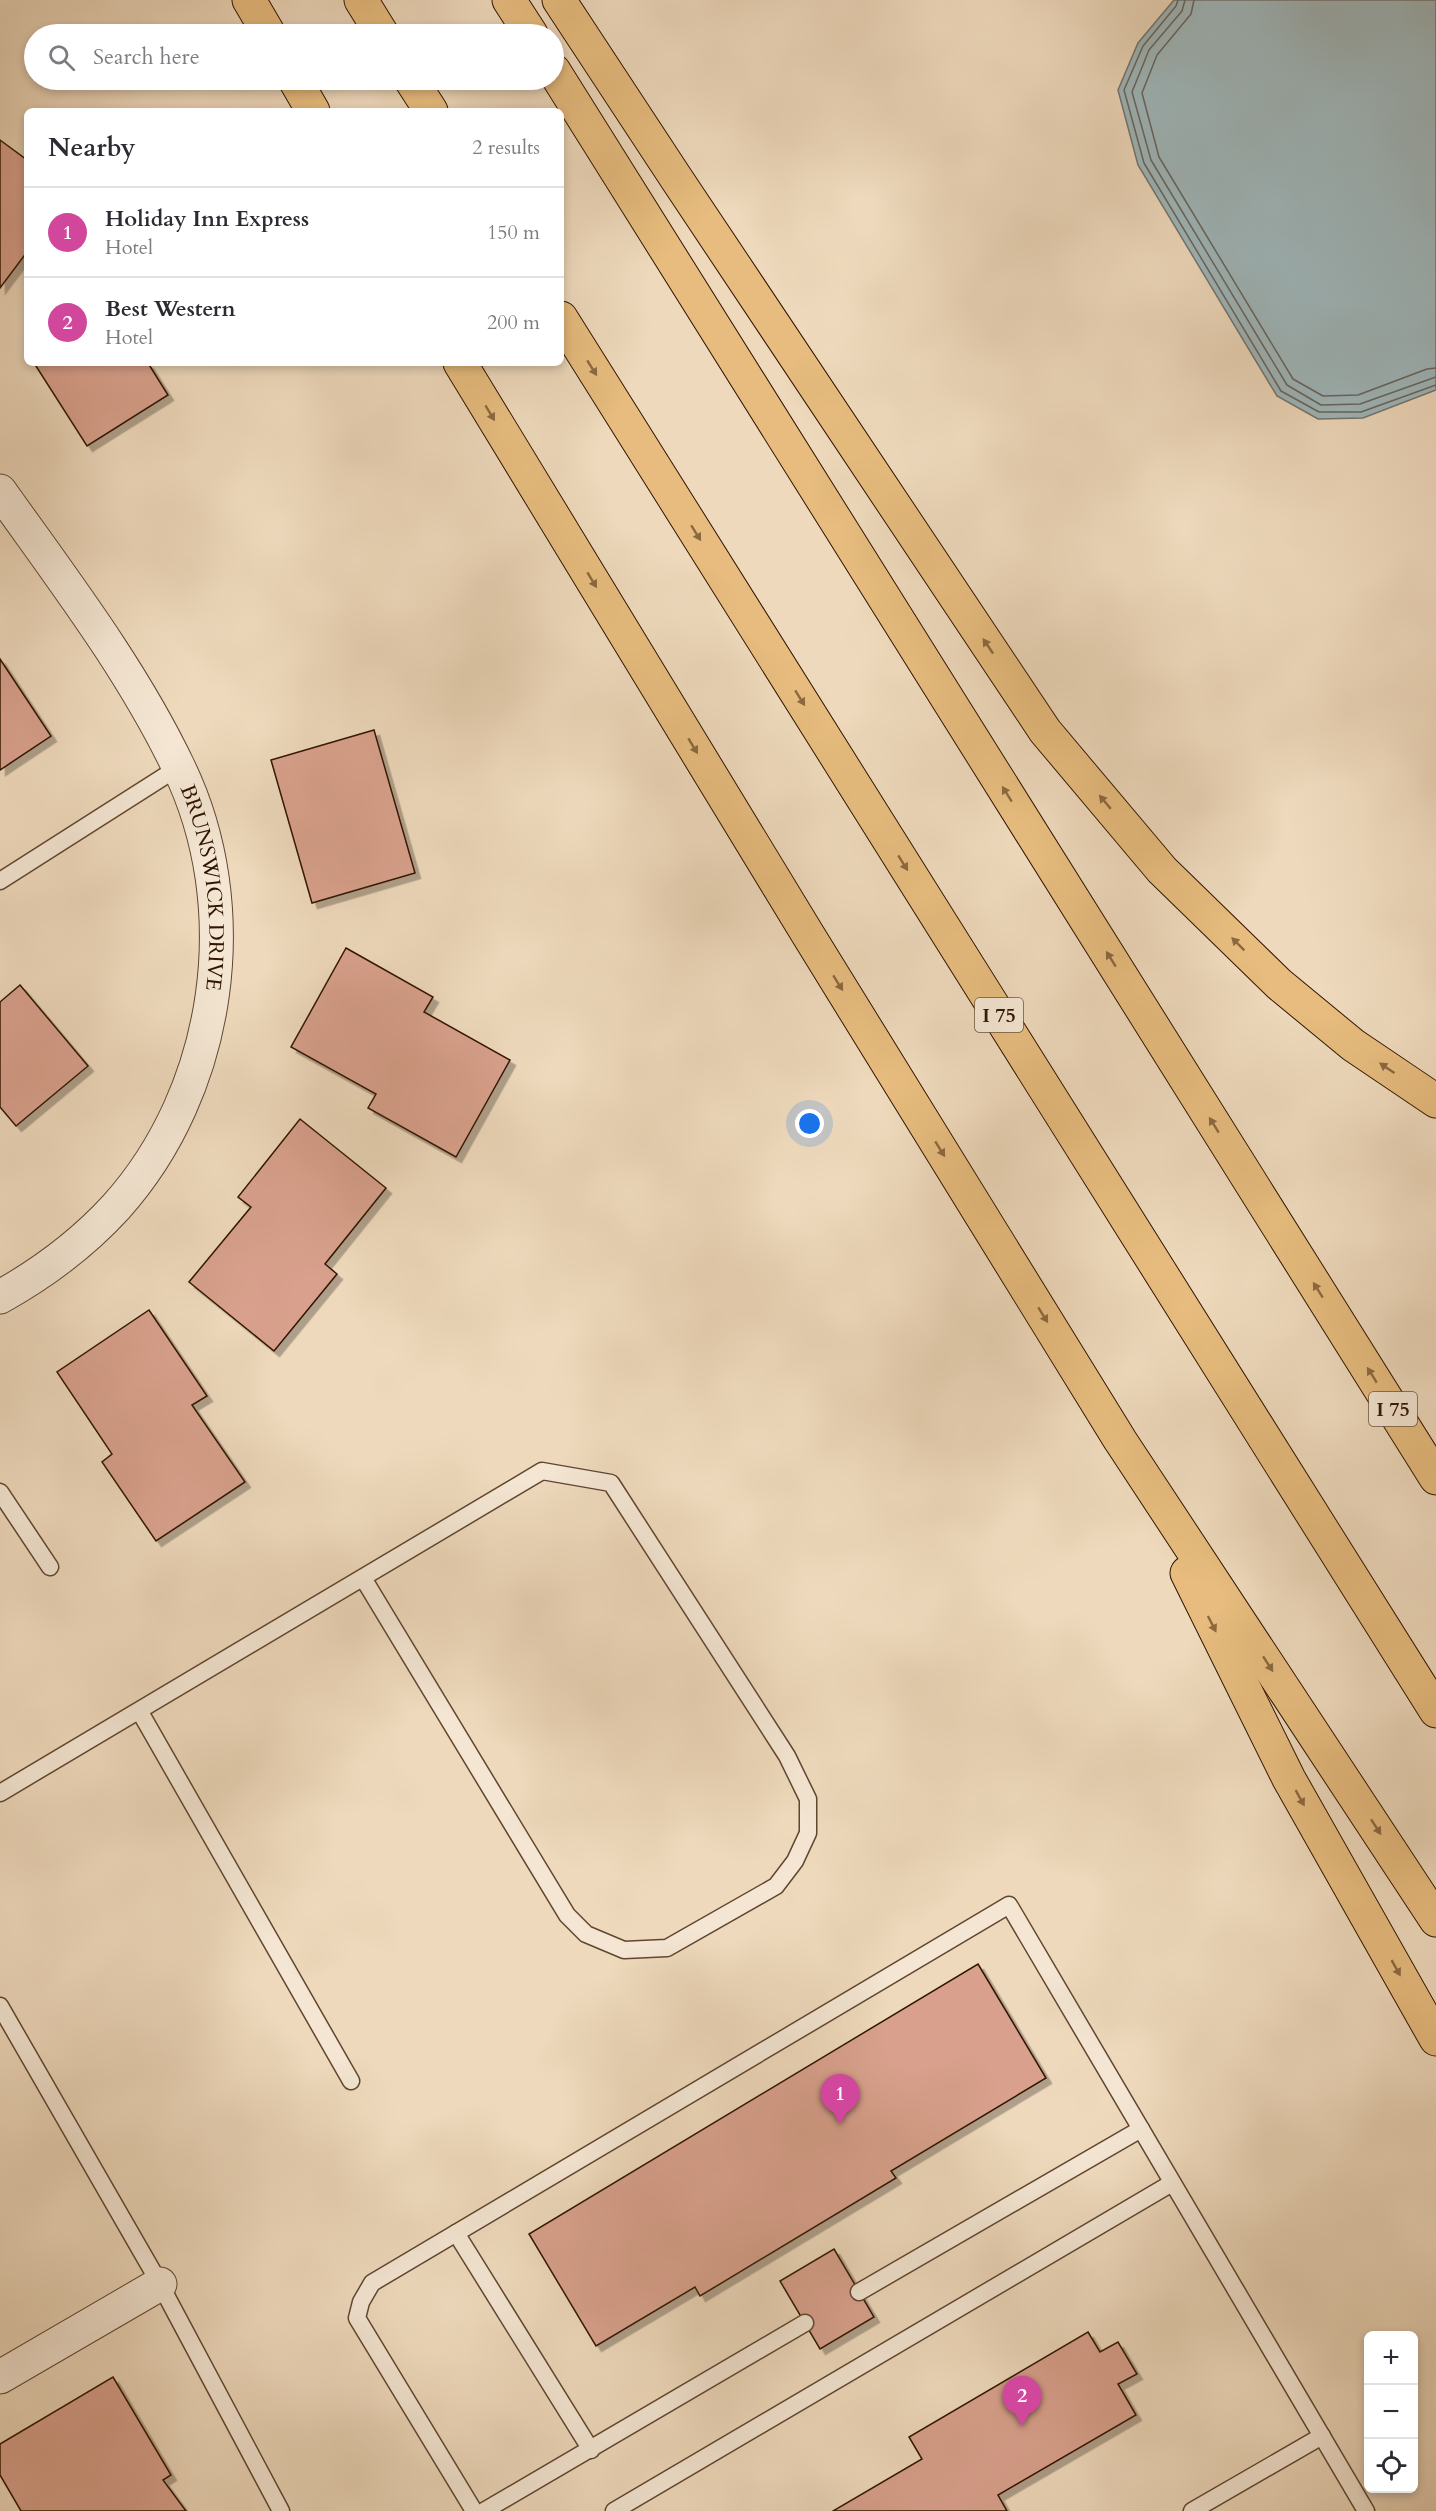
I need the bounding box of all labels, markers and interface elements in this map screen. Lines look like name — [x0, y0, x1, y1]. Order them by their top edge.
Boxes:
search box — [24, 24, 564, 90]
icon: search — [45, 41, 78, 74]
text: Search here — [93, 42, 200, 72]
text: Nearby — [48, 130, 136, 165]
text: 2 results — [472, 134, 540, 161]
text: Holiday Inn Express — [105, 204, 309, 234]
text: 1 — [62, 219, 73, 246]
text: 150 m — [487, 219, 540, 246]
text: Hotel — [105, 234, 153, 261]
text: Best Western — [105, 294, 236, 324]
text: 2 — [62, 309, 73, 336]
text: 200 m — [487, 309, 540, 336]
text: Hotel — [105, 324, 153, 351]
one-way arrow — [587, 359, 598, 376]
one-way arrow — [485, 405, 496, 421]
one-way arrow — [690, 525, 701, 541]
one-way arrow — [586, 572, 597, 588]
one-way arrow — [982, 638, 994, 654]
one-way arrow — [794, 690, 805, 706]
one-way arrow — [688, 738, 699, 754]
street label: BRUNSWICK DRIVE — [173, 780, 231, 992]
one-way arrow — [1002, 786, 1013, 802]
one-way arrow — [1098, 794, 1111, 810]
one-way arrow — [898, 855, 909, 871]
one-way arrow — [1230, 937, 1245, 951]
one-way arrow — [1105, 951, 1116, 968]
one-way arrow — [832, 975, 843, 991]
road number: I 75 — [975, 998, 1023, 1032]
one-way arrow — [1380, 1062, 1396, 1074]
your location — [795, 1109, 824, 1138]
one-way arrow — [1209, 1116, 1220, 1133]
one-way arrow — [935, 1141, 946, 1157]
one-way arrow — [1313, 1282, 1324, 1298]
one-way arrow — [1037, 1306, 1048, 1323]
one-way arrow — [1366, 1367, 1377, 1383]
road number: I 75 — [1369, 1392, 1417, 1426]
one-way arrow — [1207, 1615, 1217, 1633]
one-way arrow — [1263, 1656, 1274, 1672]
one-way arrow — [1295, 1790, 1305, 1807]
one-way arrow — [1370, 1819, 1381, 1835]
one-way arrow — [1391, 1960, 1401, 1977]
pin: 1 — [820, 2074, 860, 2124]
map controls — [1364, 2331, 1418, 2493]
button: + — [1364, 2331, 1418, 2385]
pin: 2 — [1002, 2376, 1042, 2426]
button: − — [1364, 2385, 1418, 2439]
button: locate — [1364, 2439, 1418, 2493]

